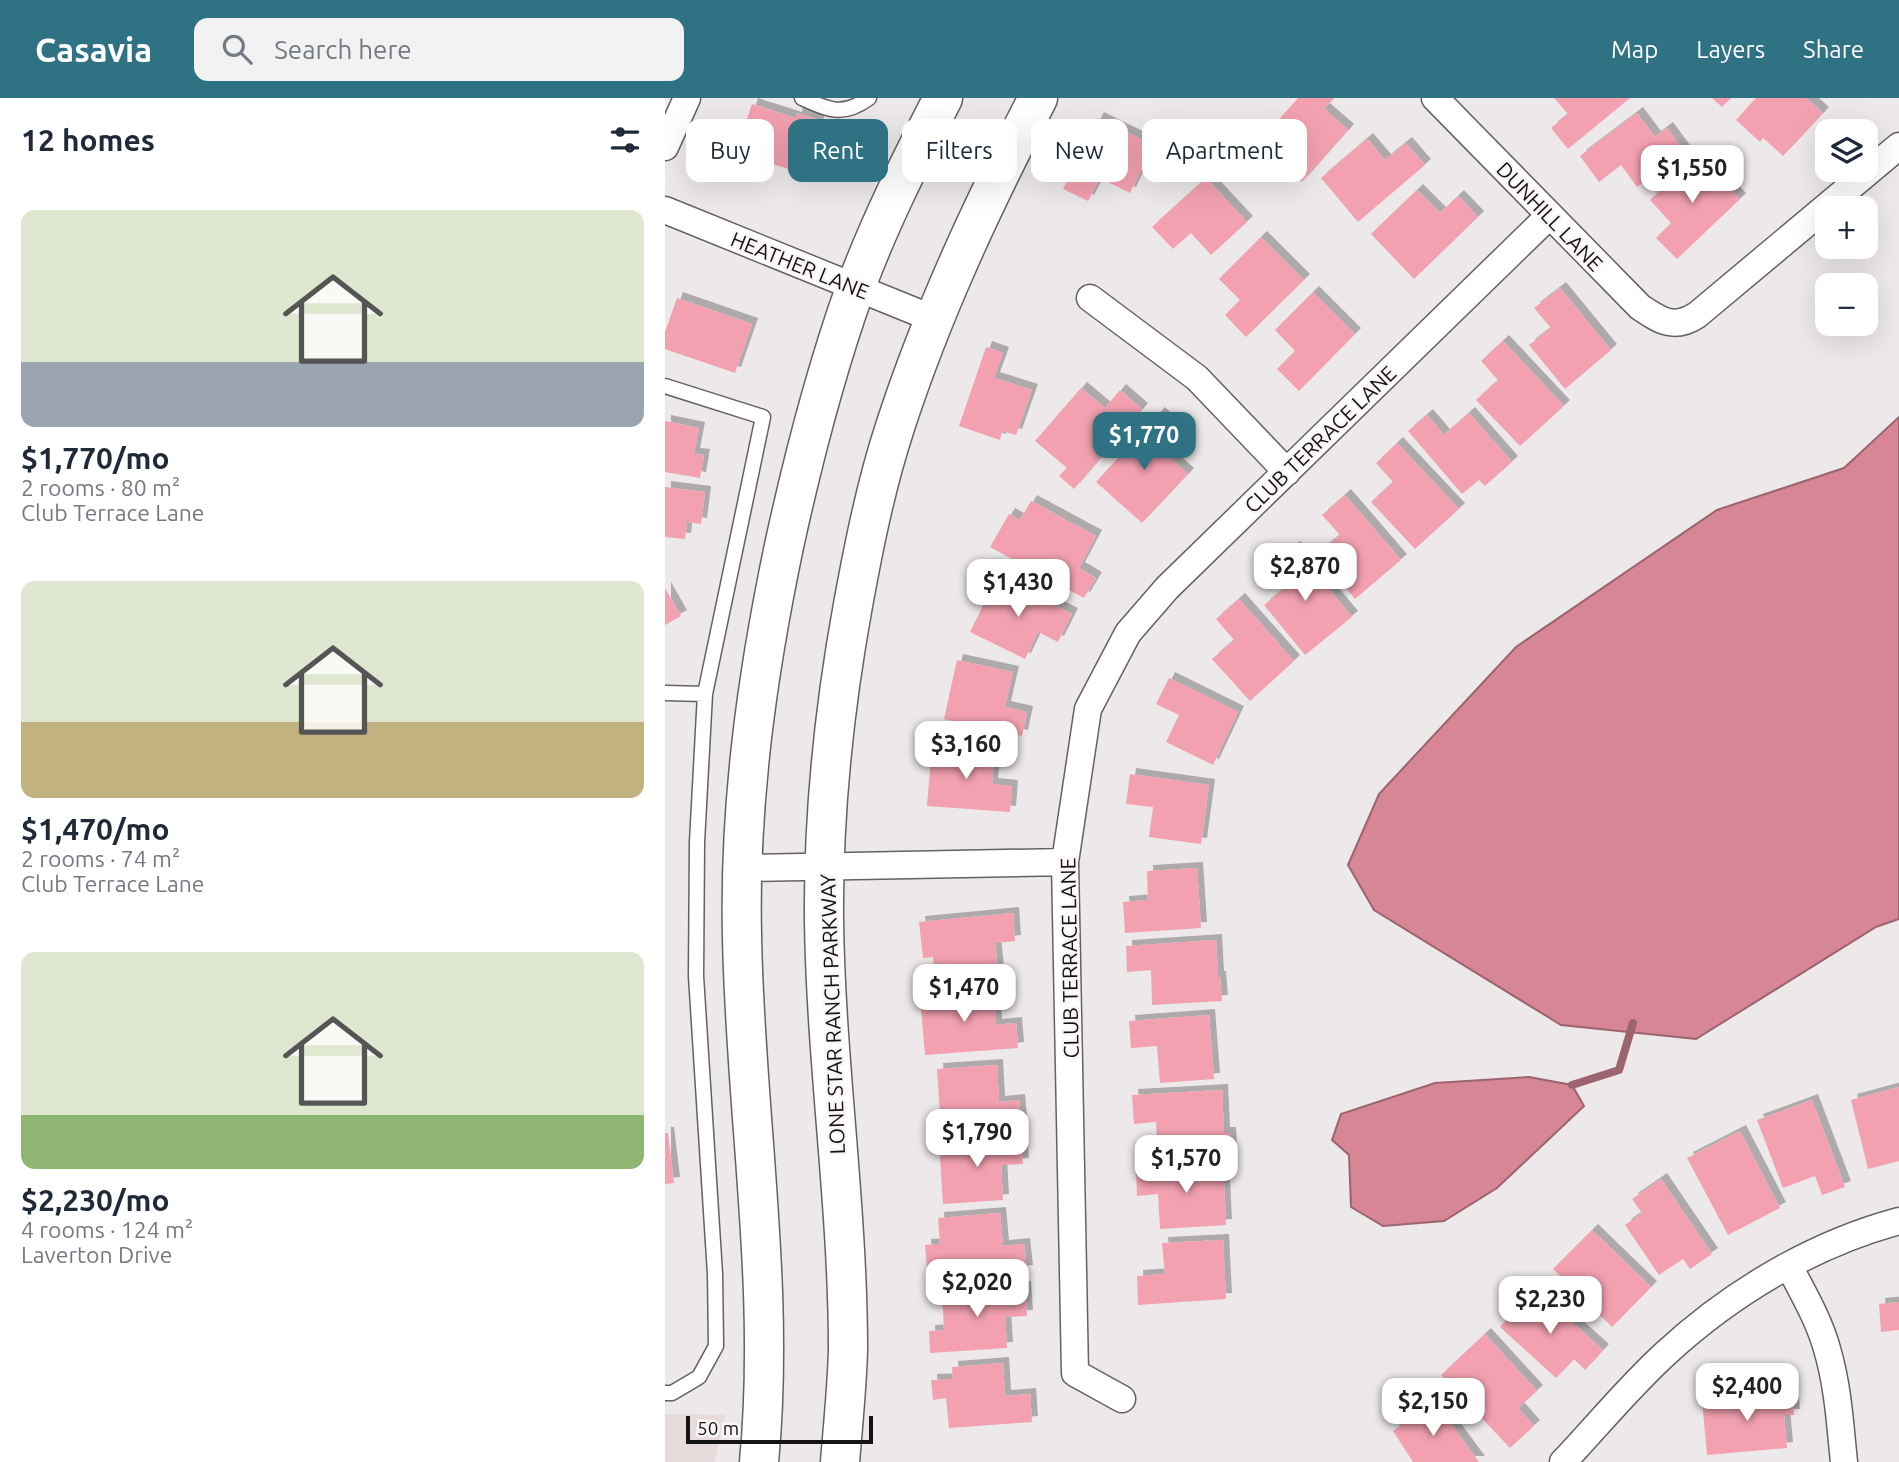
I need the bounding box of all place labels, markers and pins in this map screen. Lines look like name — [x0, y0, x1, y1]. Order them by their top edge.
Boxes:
pin: $1,550 — [1635, 146, 1749, 205]
pin: $1,770 — [1087, 412, 1201, 472]
pin: $2,870 — [1248, 544, 1362, 603]
pin: $1,430 — [961, 560, 1075, 619]
pin: $3,160 — [909, 722, 1023, 781]
pin: $1,470 — [907, 964, 1021, 1024]
pin: $1,790 — [920, 1110, 1034, 1169]
pin: $1,570 — [1129, 1136, 1243, 1195]
pin: $2,020 — [920, 1260, 1034, 1319]
pin: $2,230 — [1493, 1276, 1607, 1336]
pin: $2,400 — [1690, 1364, 1804, 1423]
pin: $2,150 — [1376, 1378, 1490, 1438]

